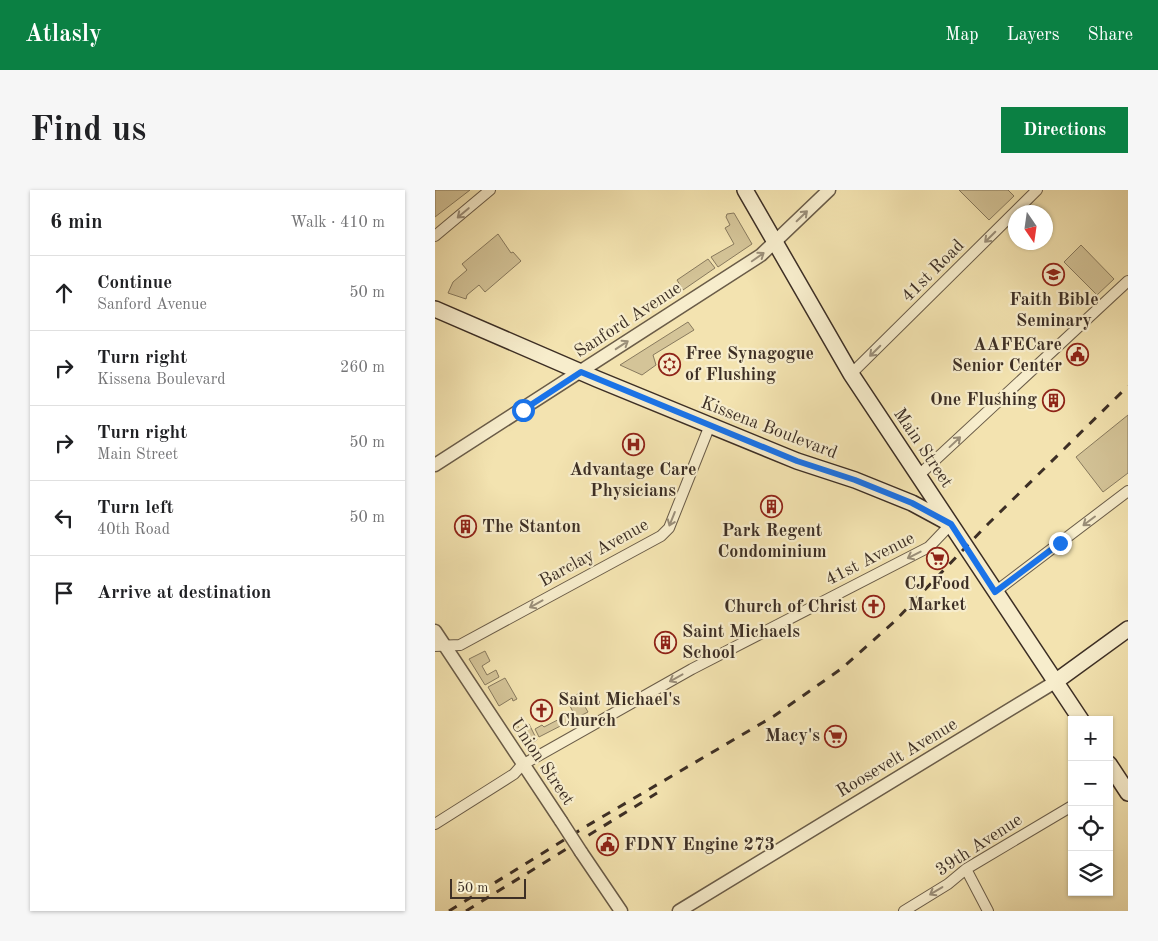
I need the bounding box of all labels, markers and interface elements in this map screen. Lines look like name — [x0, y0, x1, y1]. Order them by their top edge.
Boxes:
text: Atlasly — [25, 23, 102, 47]
text: Map — [945, 26, 979, 44]
text: Layers — [1007, 26, 1059, 44]
text: Share — [1087, 26, 1133, 44]
button: Directions — [1001, 107, 1128, 153]
text: Find us — [30, 113, 146, 148]
north arrow — [1008, 205, 1053, 250]
one-way arrow — [456, 207, 469, 219]
one-way arrow — [796, 210, 809, 222]
text: 6 min — [50, 212, 103, 233]
text: Walk · 410 m — [290, 215, 385, 231]
one-way arrow — [984, 230, 996, 243]
street label: 41st Road — [898, 236, 968, 306]
one-way arrow — [751, 252, 765, 262]
school or university icon: Faith Bible Seminary — [1042, 263, 1066, 287]
text: Continue — [97, 274, 172, 293]
icon: ahead — [50, 279, 78, 307]
street label: Sanford Avenue — [571, 279, 685, 361]
text: 50 m — [349, 285, 385, 301]
place label: Faith Bible Seminary — [1009, 291, 1099, 330]
text: Sanford Avenue — [97, 297, 207, 313]
place label: AAFECare Senior Center — [952, 336, 1062, 375]
one-way arrow — [614, 340, 628, 350]
public building icon: AAFECare Senior Center — [1066, 343, 1090, 367]
place label: Free Synagogue of Flushing — [685, 345, 814, 384]
one-way arrow — [869, 345, 881, 357]
text: Turn right — [97, 349, 187, 368]
synagogue icon: Free Synagogue of Flushing — [657, 352, 681, 376]
icon: right — [50, 354, 78, 382]
text: 260 m — [340, 360, 385, 376]
text: Kissena Boulevard — [97, 372, 226, 388]
building icon: One Flushing — [1041, 388, 1065, 412]
place label: One Flushing — [930, 391, 1037, 409]
street label: Kissena Boulevard — [698, 394, 840, 462]
route start — [512, 399, 535, 422]
street label: Main Street — [890, 405, 956, 491]
text: Turn right — [97, 424, 187, 443]
icon: right — [50, 429, 78, 457]
hospital icon: Advantage Care Physicians — [621, 433, 645, 457]
text: 50 m — [349, 435, 385, 451]
one-way arrow — [949, 436, 962, 448]
text: Main Street — [97, 447, 178, 463]
place label: Advantage Care Physicians — [569, 461, 697, 500]
building icon: Park Regent Condominium — [760, 494, 784, 518]
text: Turn left — [97, 499, 174, 518]
icon: left — [50, 504, 78, 532]
text: 50 m — [349, 510, 385, 526]
one-way arrow — [667, 511, 676, 526]
building icon: The Stanton — [454, 515, 478, 539]
one-way arrow — [1083, 515, 1096, 526]
street label: Barclay Avenue — [536, 516, 652, 590]
place label: The Stanton — [482, 518, 581, 536]
text: 40th Road — [97, 522, 170, 538]
place label: Park Regent Condominium — [717, 522, 827, 561]
street label: 41st Avenue — [823, 529, 917, 589]
route end — [1049, 532, 1072, 555]
supermarket icon: CJ Food Market — [925, 547, 949, 571]
one-way arrow — [907, 551, 922, 560]
place label: CJ Food Market — [904, 575, 970, 614]
icon: arrive — [50, 579, 78, 607]
text: Arrive at destination — [97, 584, 271, 603]
church icon: Church of Christ — [861, 595, 885, 619]
place label: Church of Christ — [724, 598, 857, 616]
one-way arrow — [529, 599, 544, 609]
place label: Saint Michaels School — [682, 623, 800, 662]
building icon: Saint Michaels School — [654, 630, 678, 654]
one-way arrow — [670, 674, 684, 684]
place label: Saint Michael's Church — [558, 691, 681, 730]
church icon: Saint Michael's Church — [530, 698, 554, 722]
street label: Roosevelt Avenue — [834, 715, 960, 801]
street label: Union Street — [507, 716, 577, 808]
map controls — [1068, 716, 1113, 896]
button: + — [1068, 716, 1113, 761]
supermarket icon: Macy's — [824, 724, 848, 748]
place label: Macy's — [765, 727, 820, 745]
button: − — [1068, 761, 1113, 806]
button: locate — [1068, 806, 1113, 851]
street label: 39th Avenue — [933, 810, 1025, 880]
public building icon: FDNY Engine 273 — [596, 833, 620, 857]
place label: FDNY Engine 273 — [624, 836, 775, 854]
button: layers — [1068, 851, 1113, 896]
scale bar — [450, 876, 526, 899]
text: 50 m — [457, 881, 488, 895]
one-way arrow — [929, 887, 943, 897]

